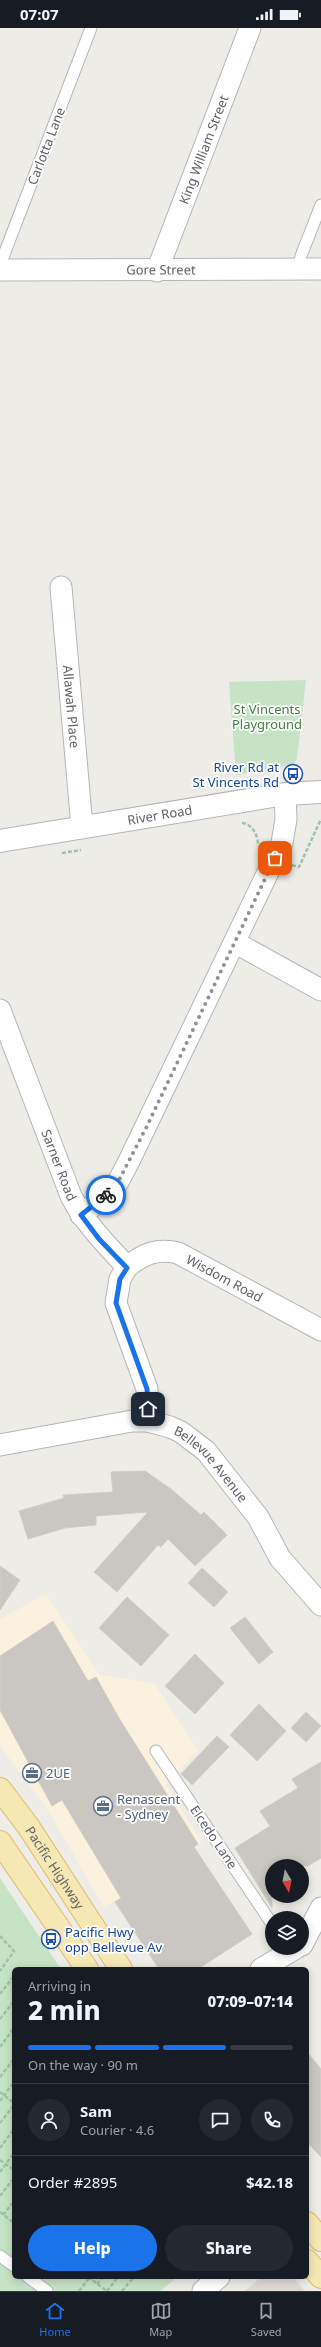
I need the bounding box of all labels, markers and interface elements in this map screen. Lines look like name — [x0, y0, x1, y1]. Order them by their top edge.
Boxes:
text: 07:07 — [20, 4, 59, 24]
street label: King William Street — [174, 92, 233, 207]
street label: Carlotta Lane — [23, 105, 69, 187]
street label: Gore Street — [126, 260, 196, 279]
street label: Allawah Place — [59, 664, 84, 749]
park label: St Vincents Playground — [232, 700, 302, 733]
place label: River Rd at St Vincents Rd — [193, 758, 279, 791]
bus stop icon: River Rd at St Vincents Rd — [282, 763, 304, 785]
street label: River Road — [126, 800, 194, 829]
pin — [258, 841, 292, 875]
icon: bag — [264, 847, 286, 869]
street label: Sarner Road — [37, 1127, 81, 1204]
courier — [86, 1175, 126, 1215]
icon: bike — [95, 1184, 117, 1206]
street label: Wisdom Road — [183, 1250, 266, 1306]
pin — [131, 1392, 165, 1426]
icon: home — [137, 1398, 159, 1420]
street label: Bellevue Avenue — [171, 1421, 252, 1506]
office icon: 2UE — [21, 1762, 43, 1784]
place label: 2UE — [46, 1764, 70, 1782]
place label: Renascent - Sydney — [117, 1790, 181, 1823]
office icon: Renascent - Sydney — [92, 1795, 114, 1817]
street label: Elcedo Lane — [186, 1802, 242, 1872]
street label: Pacific Highway — [21, 1823, 89, 1913]
north arrow — [265, 1859, 309, 1903]
map controls — [265, 1859, 309, 1955]
button: layers — [265, 1911, 309, 1955]
place label: Pacific Hwy opp Bellevue Av — [65, 1923, 162, 1956]
bus stop icon: Pacific Hwy opp Bellevue Av — [40, 1928, 62, 1950]
text: Arriving in — [28, 1977, 91, 1995]
text: 07:09–07:14 — [208, 1991, 293, 2011]
text: 2 min — [28, 1992, 101, 2028]
text: On the way · 90 m — [28, 2056, 138, 2074]
button: person — [28, 2099, 70, 2141]
button: chat — [199, 2099, 241, 2141]
button: phone — [251, 2099, 293, 2141]
text: Sam — [80, 2101, 112, 2121]
text: Courier · 4.6 — [80, 2121, 154, 2139]
text: Order #2895 — [28, 2172, 117, 2192]
text: $42.18 — [246, 2172, 293, 2192]
button: Help — [28, 2225, 157, 2271]
button: Share — [165, 2225, 293, 2271]
tab: Home — [39, 2300, 71, 2339]
tab: Map — [149, 2300, 172, 2339]
tab: Saved — [251, 2300, 282, 2339]

